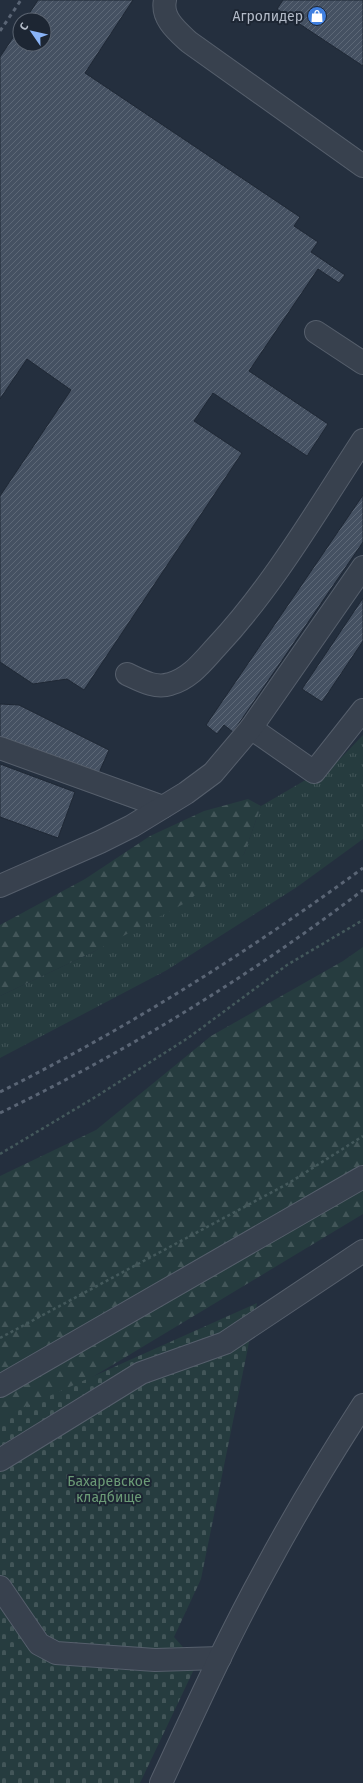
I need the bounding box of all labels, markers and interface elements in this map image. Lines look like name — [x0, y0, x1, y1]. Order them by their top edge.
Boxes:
shop icon: Агролидер — [306, 5, 328, 27]
place label: Агролидер — [232, 8, 303, 25]
north arrow — [12, 12, 52, 52]
text: С — [17, 20, 32, 33]
park label: Бахаревское кладбище — [67, 1473, 151, 1506]

